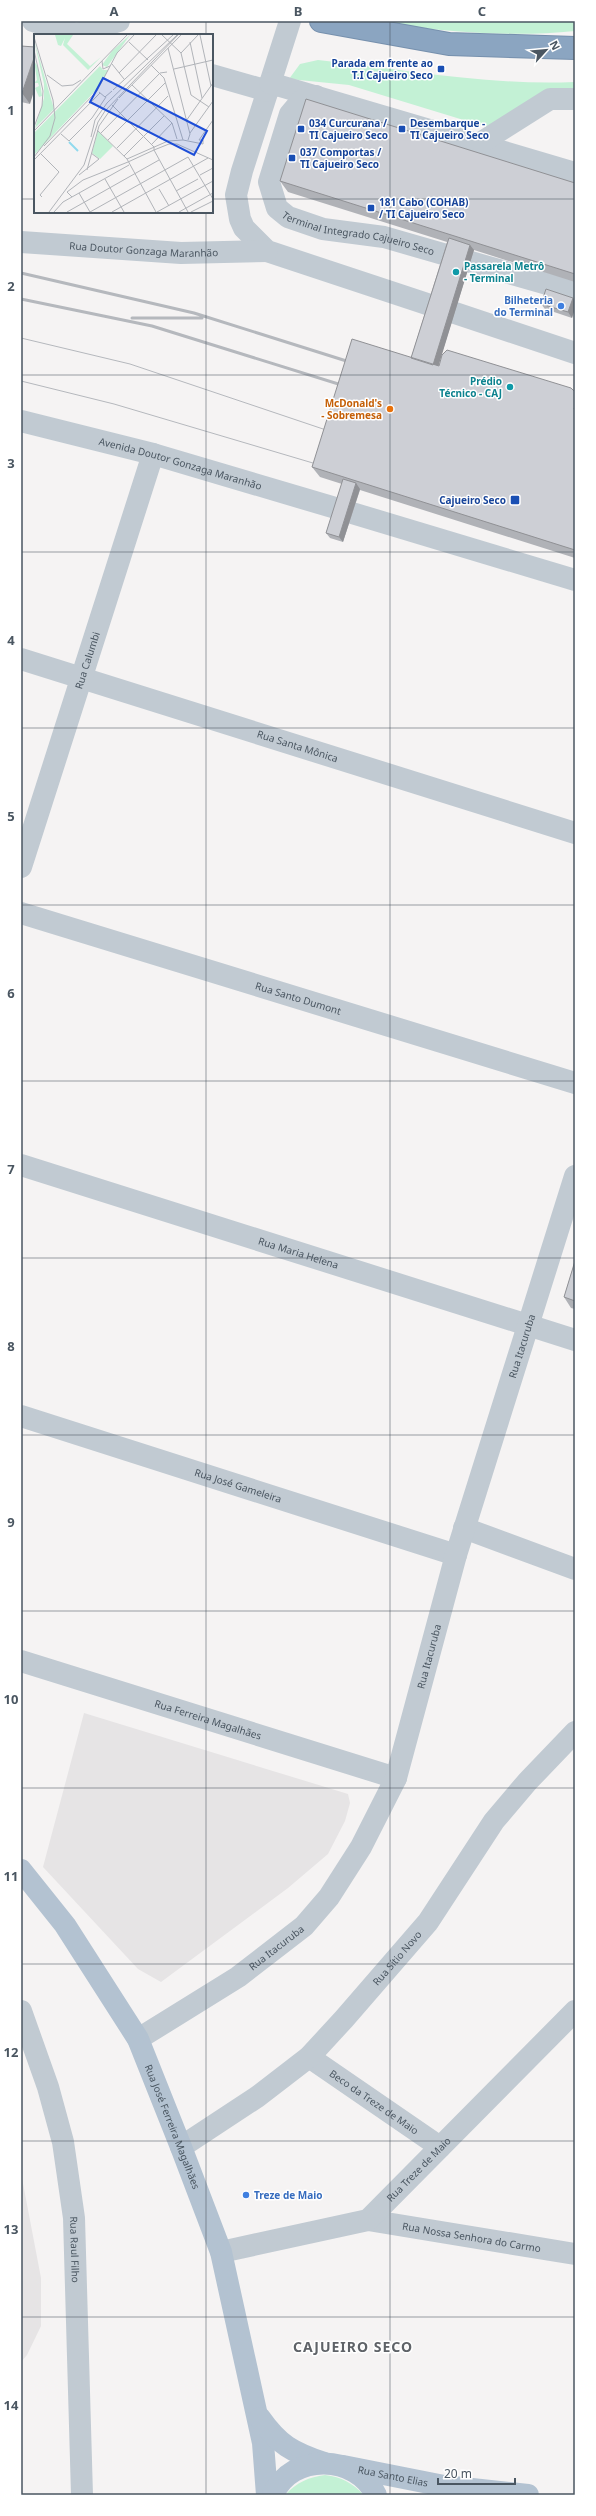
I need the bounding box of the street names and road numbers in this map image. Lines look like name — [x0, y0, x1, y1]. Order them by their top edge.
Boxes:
street label: Terminal Integrado Cajueiro Seco — [279, 208, 436, 258]
street label: Rua Doutor Gonzaga Maranhão — [69, 238, 218, 260]
street label: Avenida Doutor Gonzaga Maranhão — [97, 434, 264, 493]
street label: Rua Calumbi — [71, 630, 103, 691]
street label: Rua Santa Mônica — [255, 727, 340, 765]
street label: Rua Santo Dumont — [254, 978, 343, 1018]
street label: Rua Maria Helena — [257, 1233, 340, 1272]
street label: Rua Itacuruba — [505, 1312, 538, 1380]
street label: Rua José Gameleira — [193, 1465, 284, 1506]
street label: Rua Itacuruba — [413, 1623, 444, 1690]
street label: Rua Ferreira Magalhães — [153, 1696, 264, 1743]
street label: Rua Itacuruba — [246, 1922, 307, 1973]
street label: Rua Sítio Novo — [369, 1928, 425, 1988]
street label: Rua José Ferreira Magalhães — [142, 2062, 203, 2191]
street label: Beco da Treze de Maio — [327, 2066, 421, 2137]
street label: Rua Treze de Maio — [383, 2134, 454, 2205]
street label: Rua Raul Filho — [67, 2216, 83, 2283]
street label: Rua Nossa Senhora do Carmo — [401, 2219, 542, 2255]
street label: Rua Santo Elias — [357, 2462, 430, 2490]

